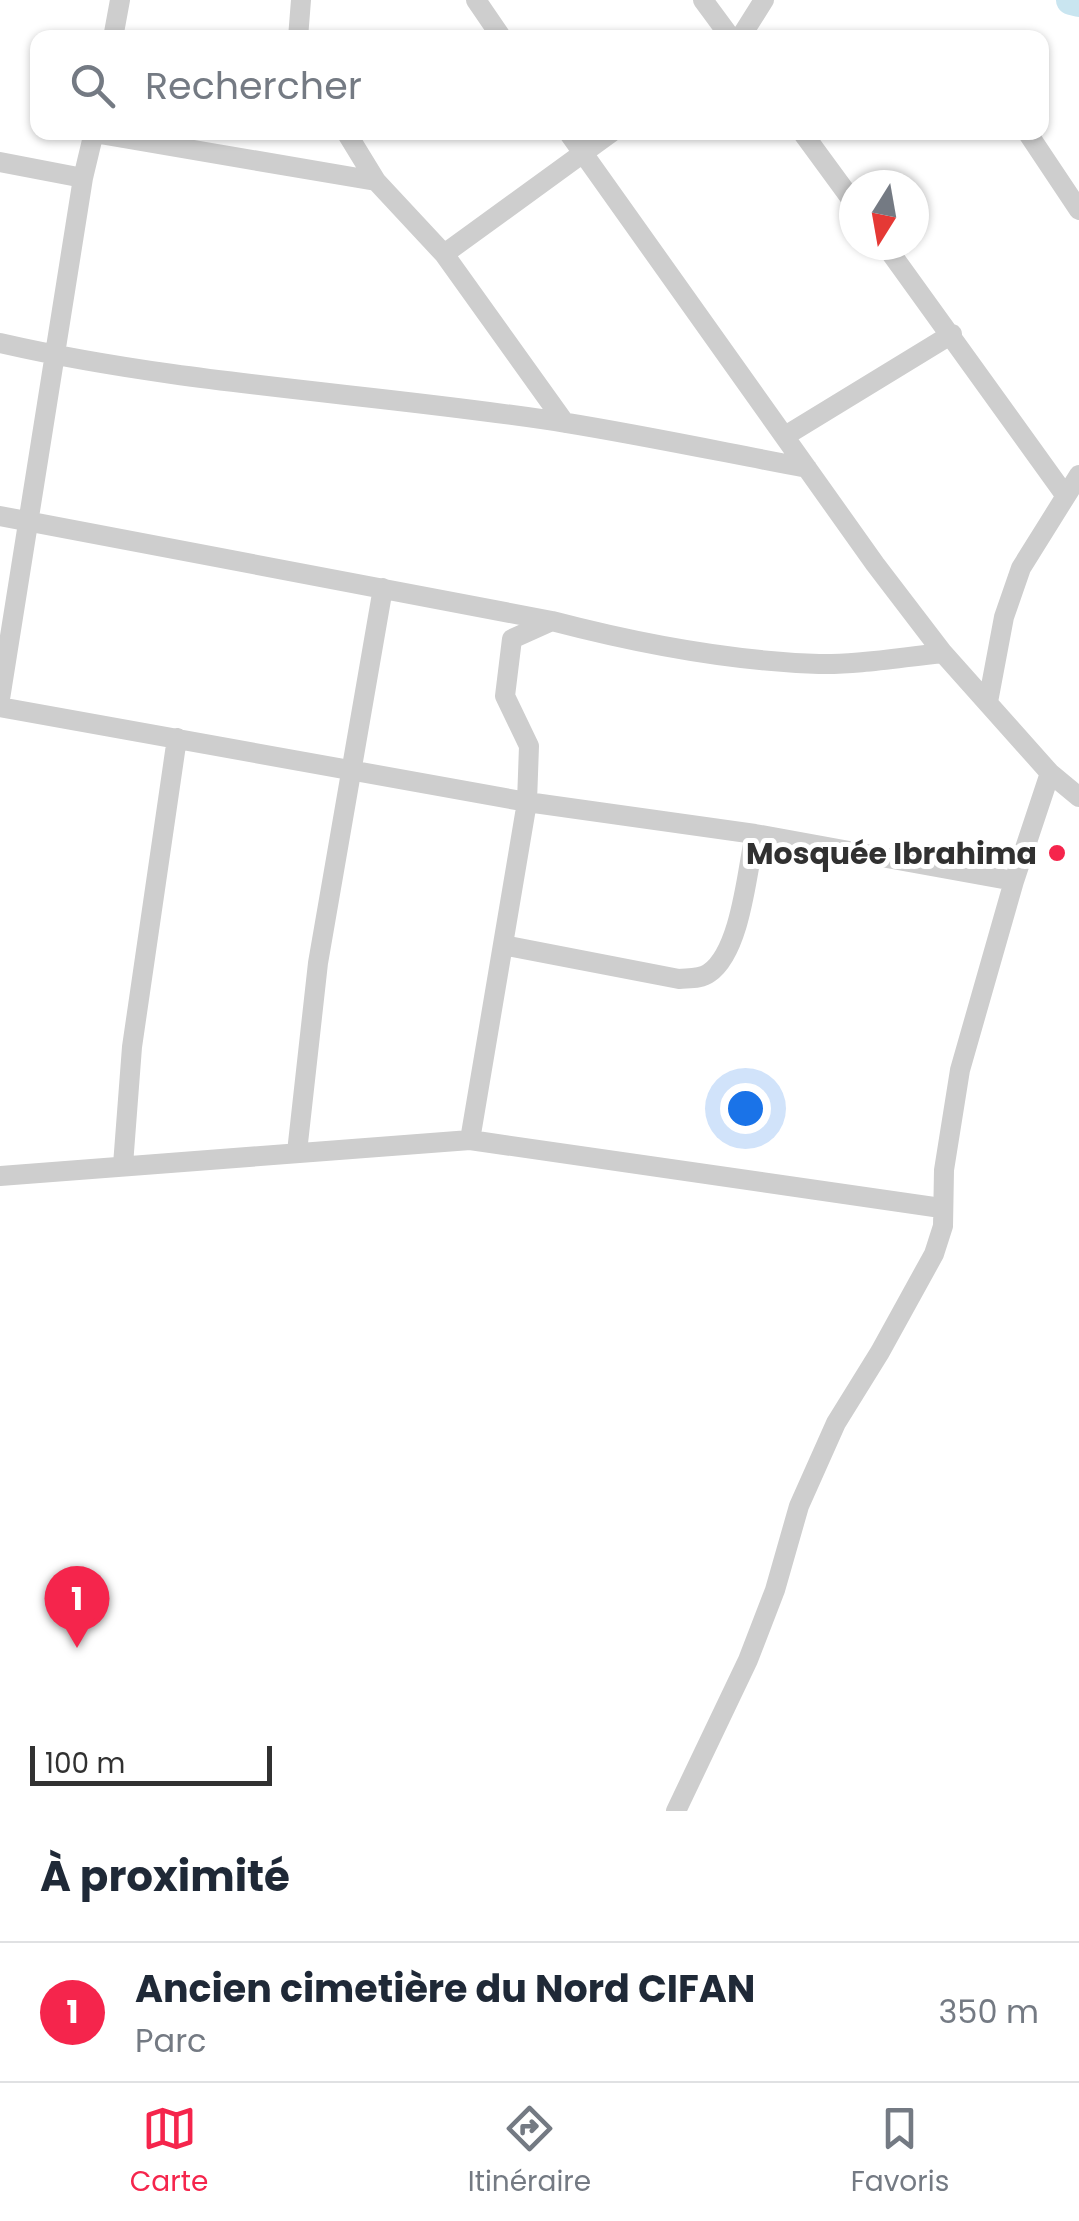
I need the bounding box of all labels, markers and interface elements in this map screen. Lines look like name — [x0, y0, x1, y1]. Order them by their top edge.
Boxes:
search box — [30, 30, 1049, 140]
icon: search — [65, 58, 120, 113]
text: Rechercher — [145, 59, 362, 112]
north arrow — [839, 170, 929, 260]
place label: Mosquée Ibrahima — [746, 832, 1037, 875]
marker: Mosquée Ibrahima — [1046, 842, 1068, 864]
your location — [720, 1083, 771, 1134]
pin: 1 — [44, 1566, 110, 1648]
scale bar — [30, 1741, 272, 1786]
text: 100 m — [45, 1744, 125, 1783]
text: À proximité — [40, 1847, 290, 1906]
text: Ancien cimetière du Nord CIFAN — [135, 1962, 755, 2015]
text: 1 — [66, 1989, 79, 2034]
text: 350 m — [938, 1989, 1039, 2034]
text: Parc — [135, 2018, 207, 2063]
tab: Carte — [130, 2101, 208, 2203]
tab: Itinéraire — [468, 2101, 591, 2203]
tab: Favoris — [851, 2101, 949, 2203]

